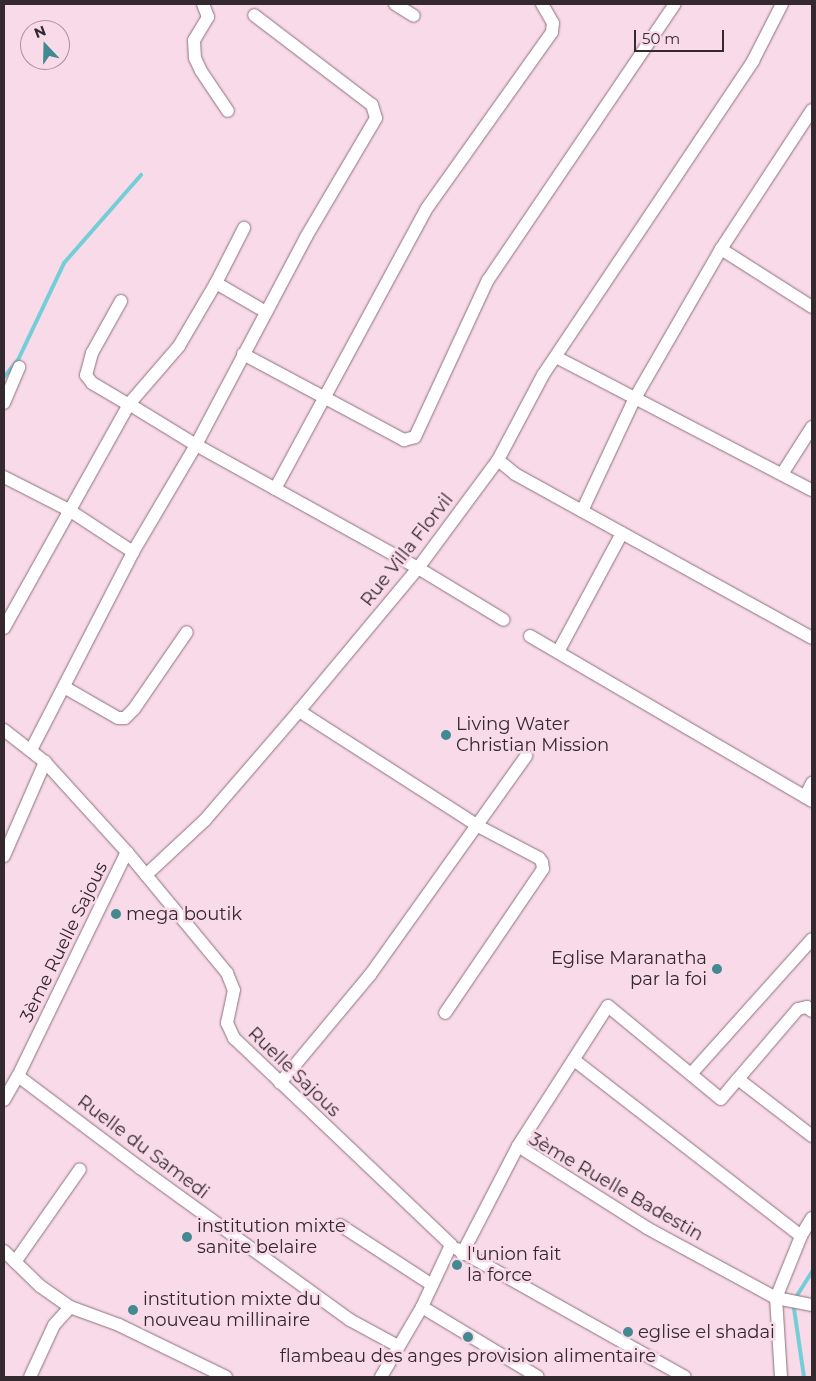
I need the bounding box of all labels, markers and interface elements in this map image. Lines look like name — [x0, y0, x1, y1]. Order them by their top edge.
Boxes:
north arrow — [20, 20, 70, 70]
scale bar — [636, 20, 726, 52]
text: N — [31, 22, 48, 42]
text: 50 m — [642, 29, 680, 48]
street label: Rue Villa Florvil — [356, 489, 458, 611]
place label: Living Water Christian Mission — [456, 714, 609, 756]
marker: Living Water Christian Mission — [440, 729, 452, 741]
street label: 3ème Ruelle Sajous — [16, 858, 112, 1026]
place label: mega boutik — [126, 903, 242, 925]
marker: mega boutik — [110, 908, 122, 920]
place label: Eglise Maranatha par la foi — [551, 948, 707, 991]
marker: Eglise Maranatha par la foi — [711, 963, 723, 975]
street label: Ruelle Sajous — [243, 1023, 345, 1121]
street label: Ruelle du Samedi — [73, 1091, 213, 1203]
street label: 3ème Ruelle Badestin — [525, 1128, 707, 1246]
place label: institution mixte sanite belaire — [197, 1216, 346, 1258]
marker: institution mixte sanite belaire — [181, 1231, 193, 1243]
place label: l'union fait la force — [467, 1244, 561, 1286]
marker: l'union fait la force — [451, 1259, 463, 1271]
place label: institution mixte du nouveau millinaire — [143, 1289, 321, 1332]
marker: institution mixte du nouveau millinaire — [127, 1304, 139, 1316]
place label: eglise el shadai — [638, 1321, 775, 1343]
marker: eglise el shadai — [622, 1326, 634, 1338]
marker: flambeau des anges provision alimentaire — [462, 1331, 474, 1343]
place label: flambeau des anges provision alimentaire — [280, 1345, 656, 1367]

